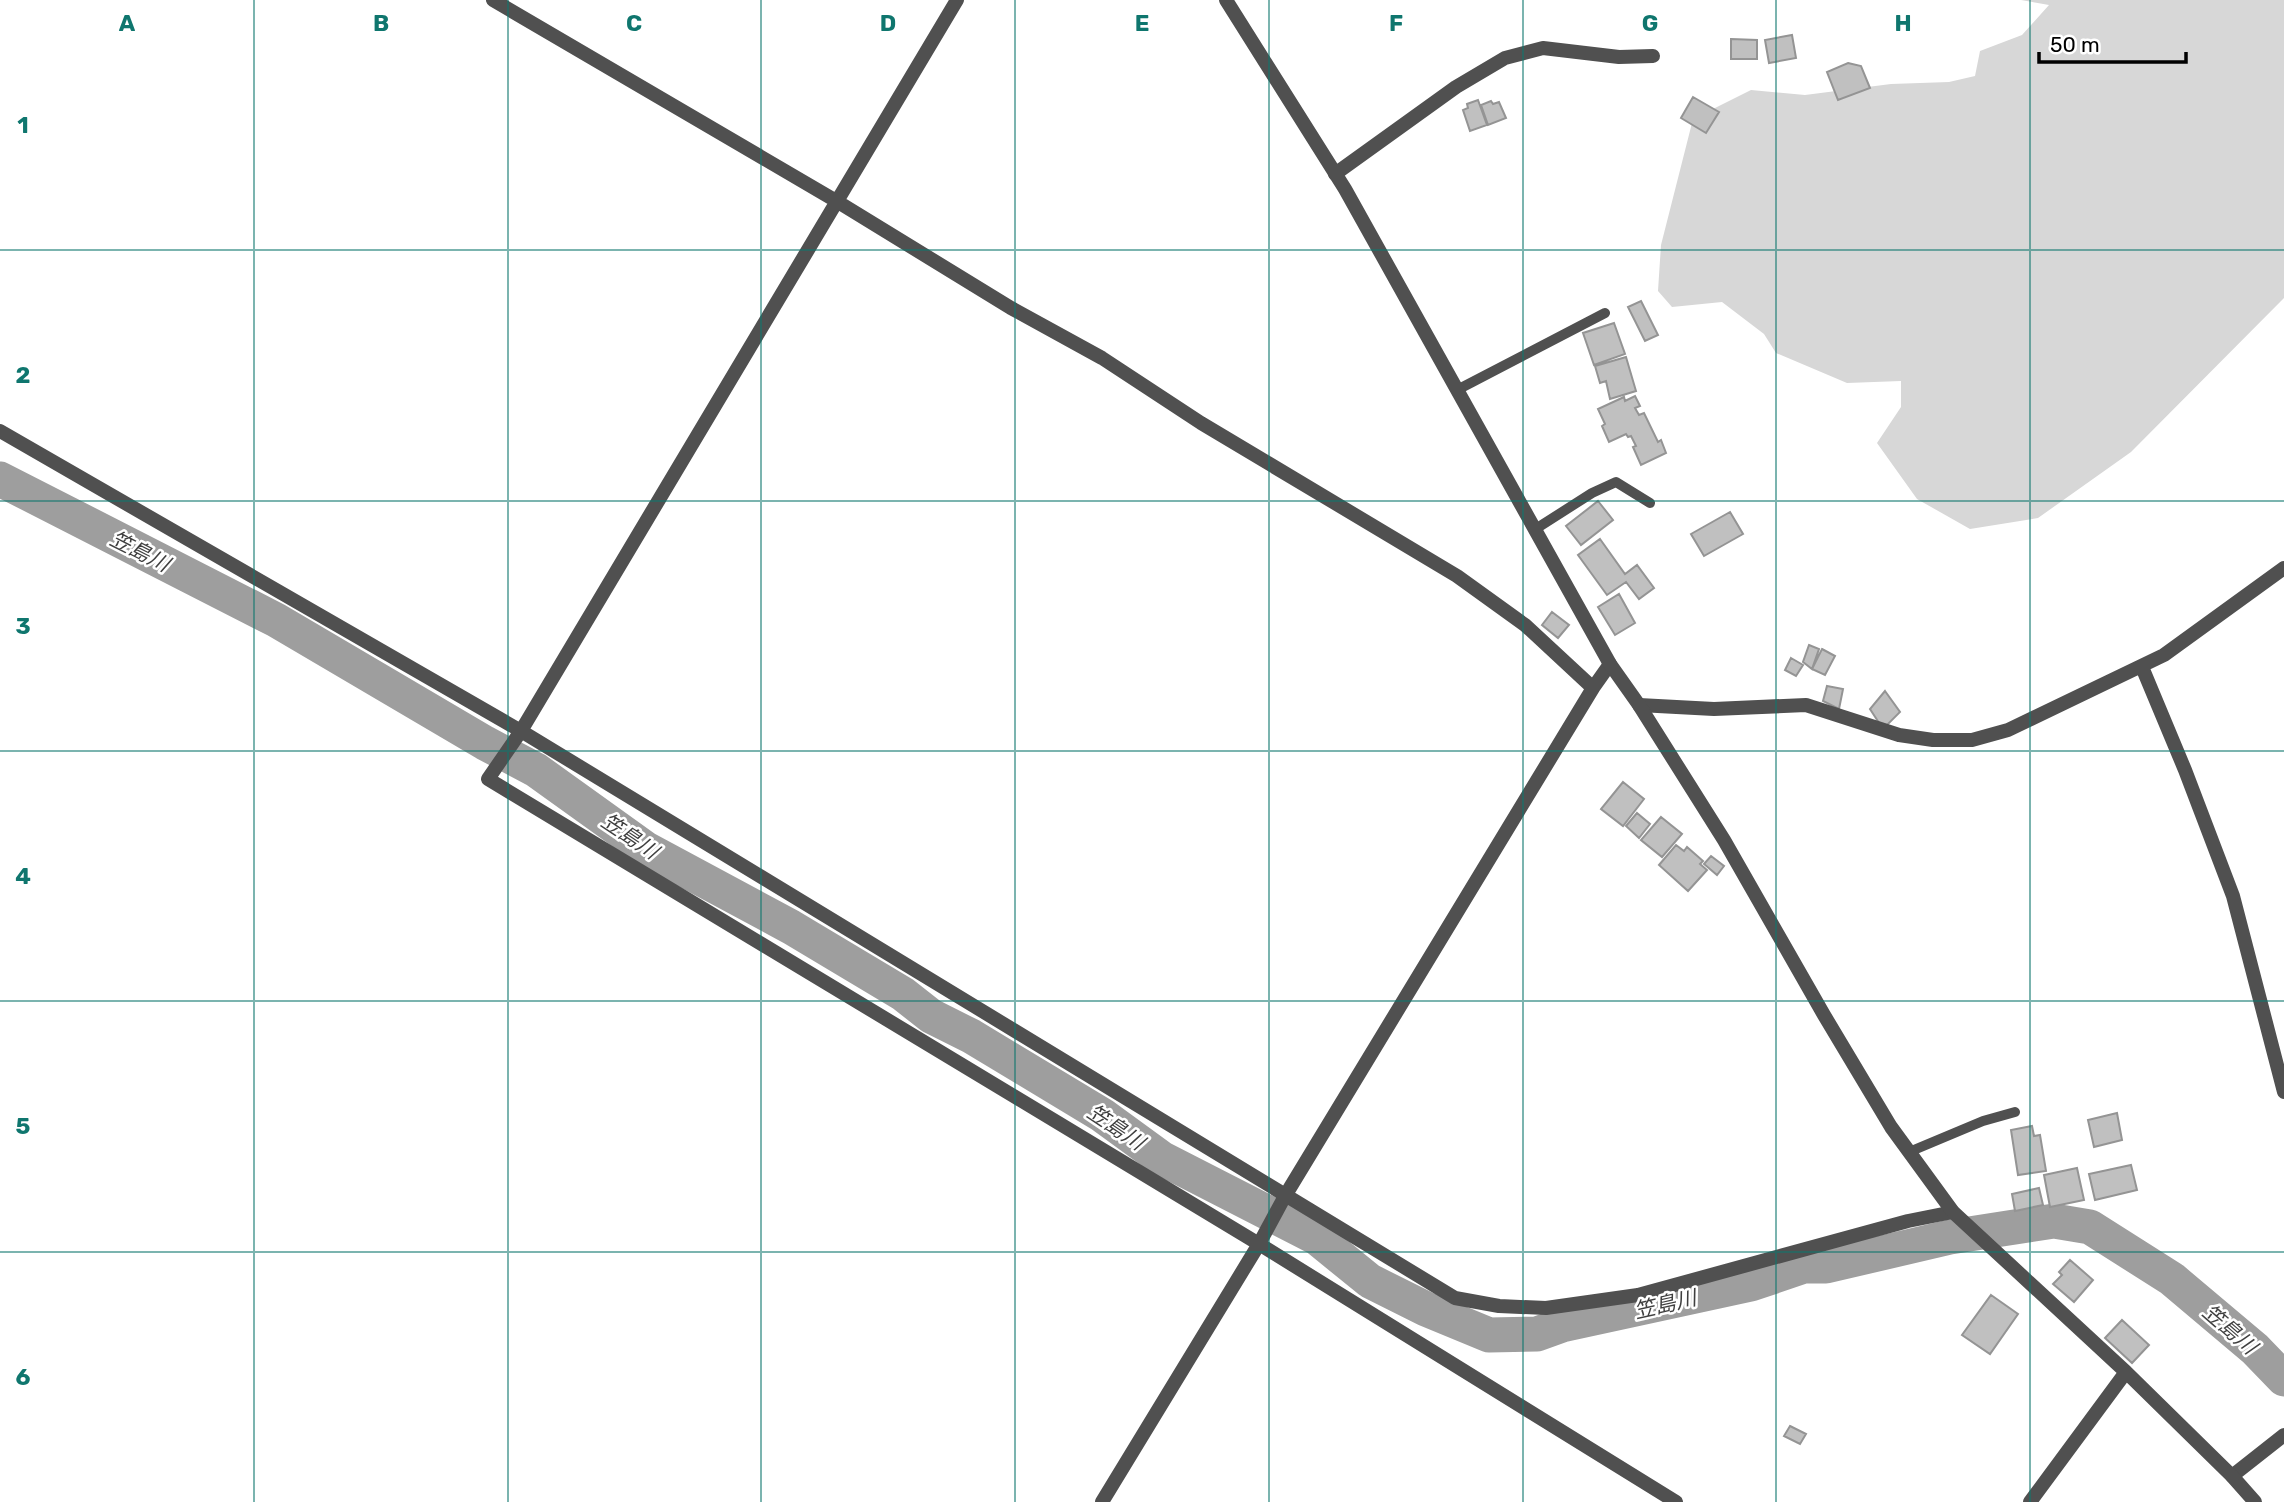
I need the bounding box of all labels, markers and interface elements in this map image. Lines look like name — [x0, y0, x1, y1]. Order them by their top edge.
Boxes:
text: A — [119, 9, 136, 37]
text: B — [373, 9, 389, 37]
text: C — [626, 9, 642, 37]
text: D — [880, 9, 896, 37]
text: E — [1135, 9, 1149, 37]
text: F — [1389, 9, 1403, 37]
text: G — [1642, 9, 1658, 37]
text: H — [1894, 9, 1912, 37]
scale bar — [2039, 21, 2186, 65]
text: 50 m — [2050, 32, 2100, 57]
text: 1 — [17, 111, 29, 139]
text: 2 — [16, 361, 30, 389]
water label: 笠島川 — [106, 526, 176, 577]
text: 3 — [15, 612, 31, 640]
water label: 笠島川 — [597, 808, 665, 865]
text: 4 — [15, 862, 31, 890]
water label: 笠島川 — [1083, 1099, 1151, 1156]
text: 5 — [16, 1112, 31, 1140]
water label: 笠島川 — [1631, 1284, 1700, 1323]
water label: 笠島川 — [2198, 1299, 2263, 1360]
text: 6 — [16, 1363, 31, 1391]

